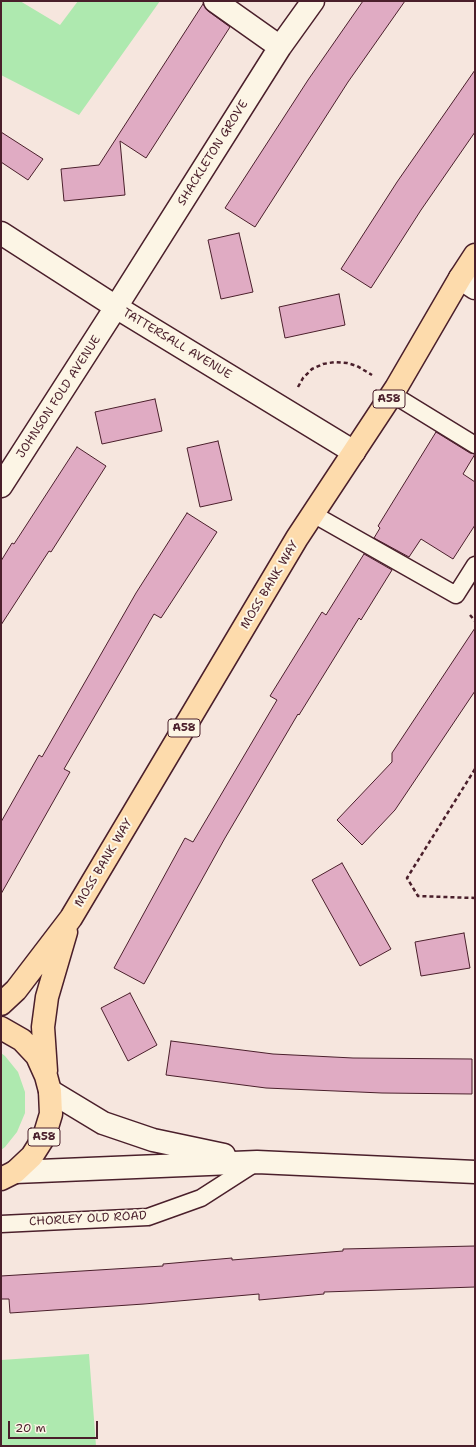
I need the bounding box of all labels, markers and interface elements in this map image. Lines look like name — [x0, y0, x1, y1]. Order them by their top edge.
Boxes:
street label: SHACKLETON GROVE — [175, 98, 251, 208]
street label: TATTERSALL AVENUE — [120, 306, 234, 382]
street label: JOHNSON FOLD AVENUE — [14, 333, 104, 461]
road number: A58 — [373, 390, 405, 408]
street label: MOSS BANK WAY — [238, 538, 302, 632]
road number: A58 — [168, 719, 200, 737]
street label: MOSS BANK WAY — [72, 816, 136, 910]
road number: A58 — [28, 1128, 60, 1146]
street label: CHORLEY OLD ROAD — [29, 1209, 147, 1229]
scale bar — [10, 1413, 100, 1439]
text: 20 m — [15, 1420, 46, 1436]

